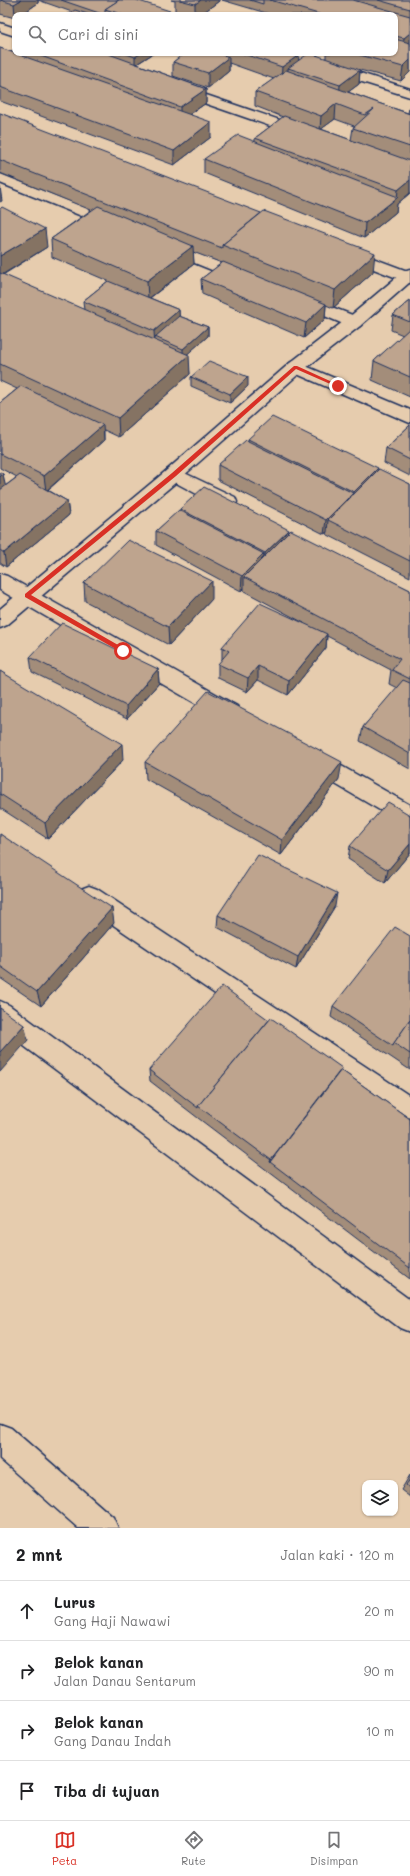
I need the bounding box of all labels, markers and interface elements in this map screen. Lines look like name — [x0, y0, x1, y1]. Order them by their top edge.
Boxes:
search box — [12, 12, 398, 56]
icon: search — [26, 23, 48, 45]
text: Cari di sini — [58, 24, 139, 44]
route end — [329, 377, 347, 395]
route start — [114, 642, 132, 660]
map controls — [362, 1480, 398, 1516]
button: layers — [362, 1480, 398, 1516]
text: 2 mnt — [16, 1543, 62, 1565]
text: Jalan kaki · 120 m — [281, 1546, 394, 1563]
text: Lurus — [54, 1592, 95, 1612]
icon: ahead — [16, 1600, 38, 1622]
text: 20 m — [364, 1602, 394, 1619]
text: Gang Haji Nawawi — [54, 1612, 170, 1629]
text: Belok kanan — [54, 1652, 143, 1672]
icon: right — [16, 1660, 38, 1682]
text: 90 m — [364, 1662, 394, 1679]
text: Jalan Danau Sentarum — [54, 1672, 196, 1689]
text: Belok kanan — [54, 1712, 143, 1732]
icon: right — [16, 1720, 38, 1742]
text: 10 m — [366, 1722, 394, 1739]
text: Gang Danau Indah — [54, 1732, 171, 1749]
icon: arrive — [16, 1780, 38, 1802]
text: Tiba di tujuan — [54, 1781, 159, 1801]
tab: Peta — [52, 1829, 77, 1868]
tab: Rute — [181, 1829, 206, 1868]
tab: Disimpan — [310, 1829, 358, 1868]

